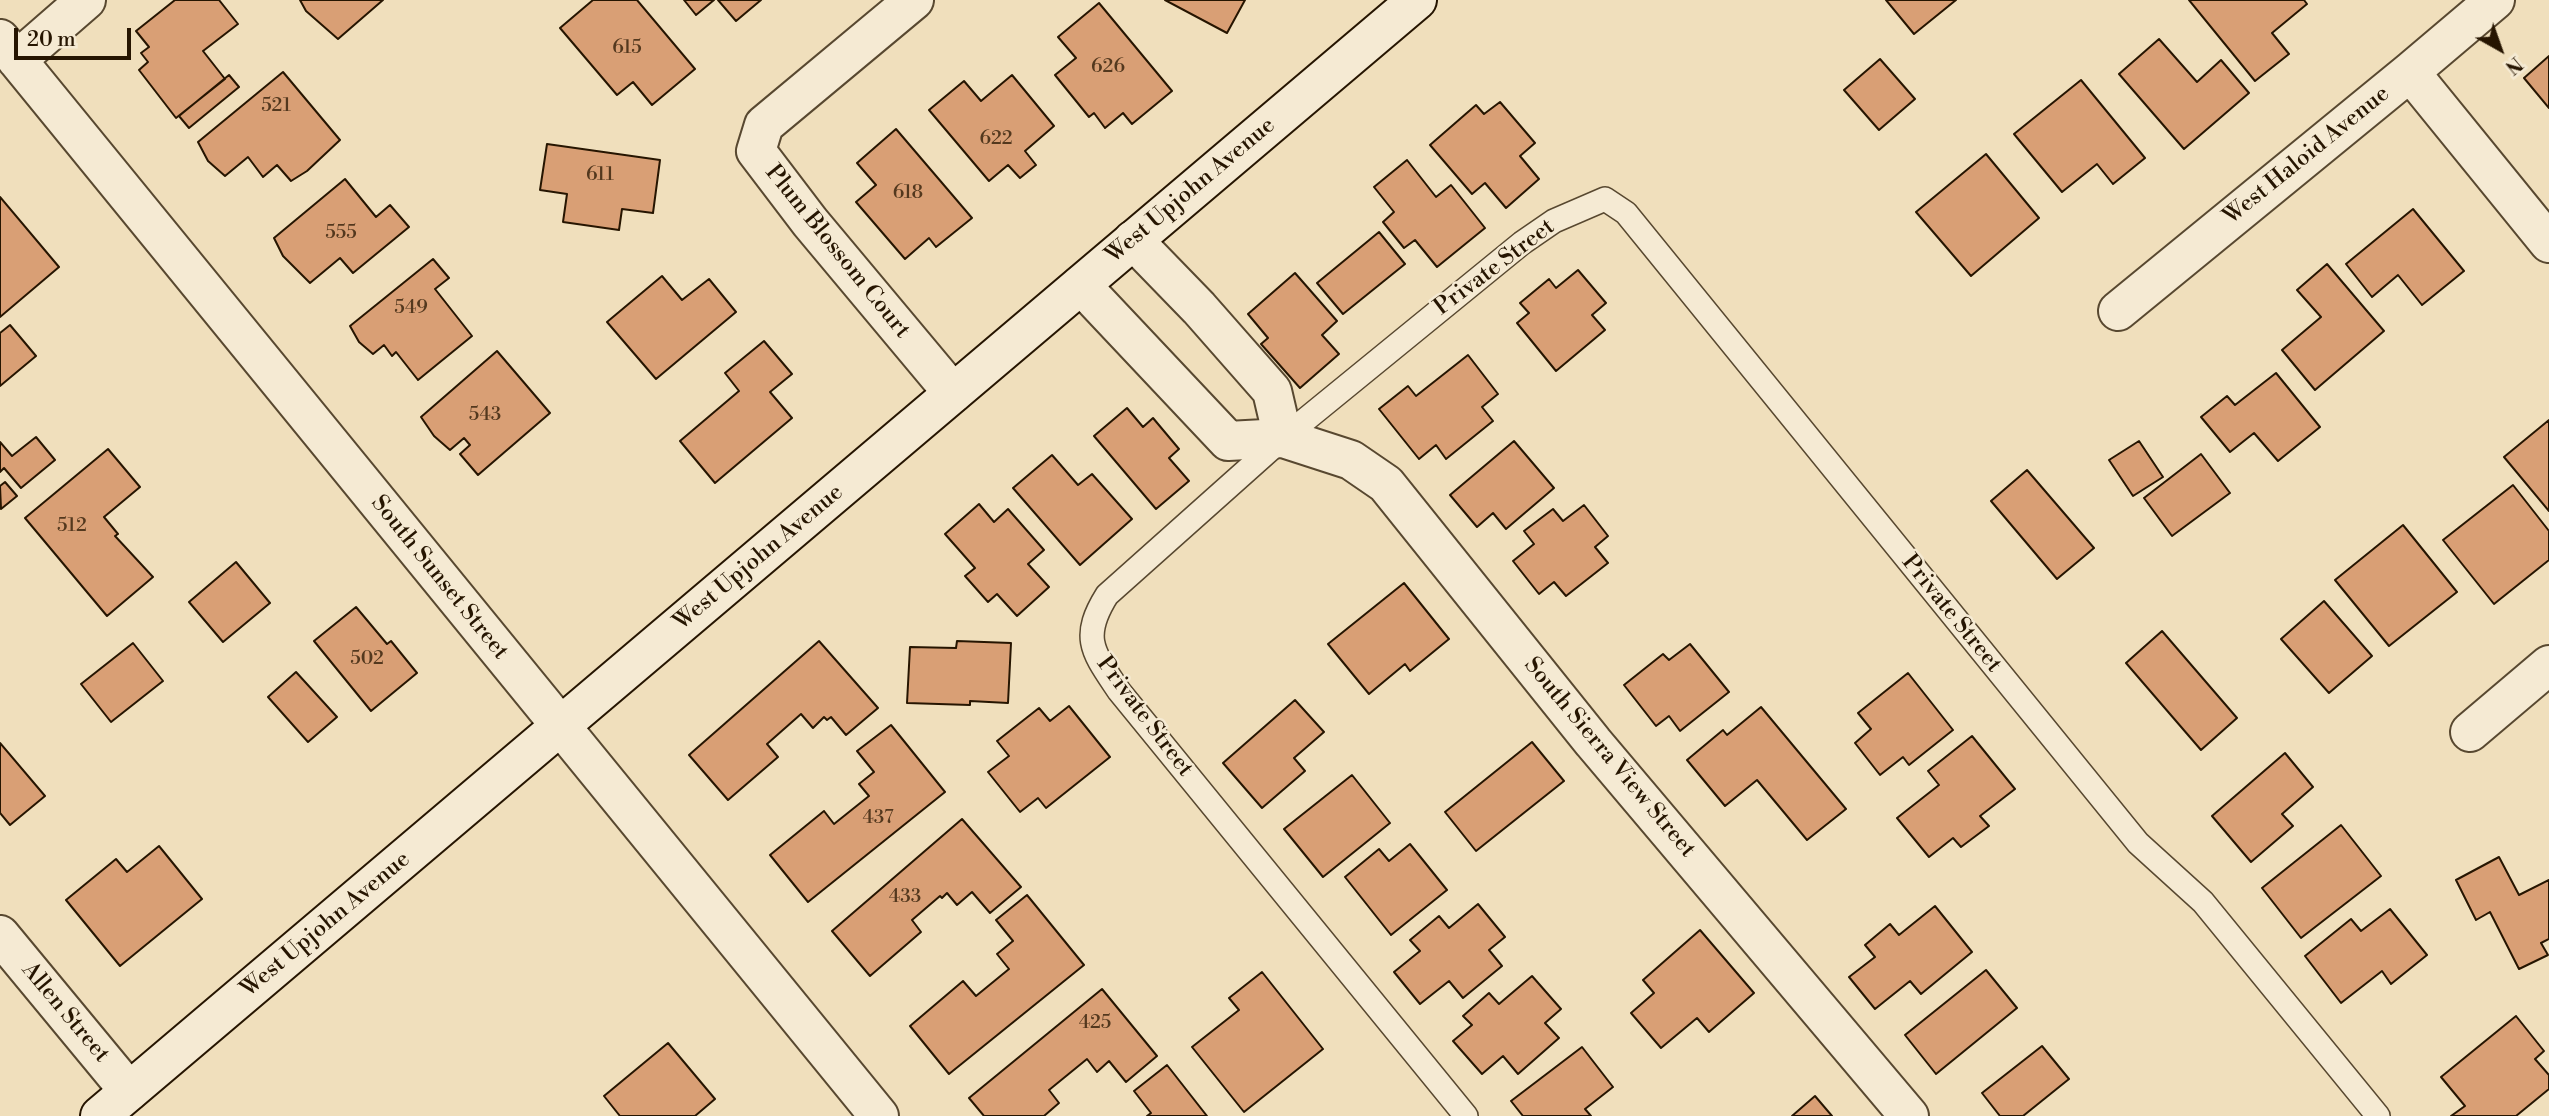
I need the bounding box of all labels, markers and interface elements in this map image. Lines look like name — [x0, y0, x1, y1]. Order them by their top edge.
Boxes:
scale bar — [18, 14, 135, 58]
north arrow — [2465, 14, 2535, 84]
text: 20 m — [27, 27, 76, 53]
house number: 615 — [612, 37, 642, 59]
text: N — [2500, 51, 2527, 79]
house number: 626 — [1091, 56, 1125, 78]
street label: West Haloid Avenue — [2219, 81, 2395, 231]
house number: 521 — [261, 95, 291, 117]
street label: West Upjohn Avenue — [1101, 112, 1281, 270]
house number: 622 — [979, 128, 1013, 150]
street label: Plum Blossom Court — [759, 160, 915, 344]
house number: 611 — [586, 164, 614, 186]
house number: 618 — [893, 182, 923, 204]
street label: Private Street — [1429, 214, 1561, 322]
house number: 555 — [325, 222, 357, 244]
house number: 549 — [394, 297, 428, 319]
house number: 543 — [469, 404, 501, 426]
street label: West Upjohn Avenue — [669, 479, 849, 637]
street label: South Sunset Street — [364, 490, 514, 666]
house number: 512 — [57, 515, 87, 537]
street label: Private Street — [1895, 550, 2007, 678]
house number: 502 — [350, 648, 384, 670]
street label: Private Street — [1090, 651, 1198, 783]
street label: South Sierra View Street — [1517, 652, 1701, 864]
house number: 437 — [863, 807, 893, 829]
street label: West Upjohn Avenue — [236, 846, 416, 1004]
house number: 433 — [889, 886, 921, 908]
street label: Allen Street — [15, 957, 115, 1069]
house number: 425 — [1079, 1012, 1111, 1034]

